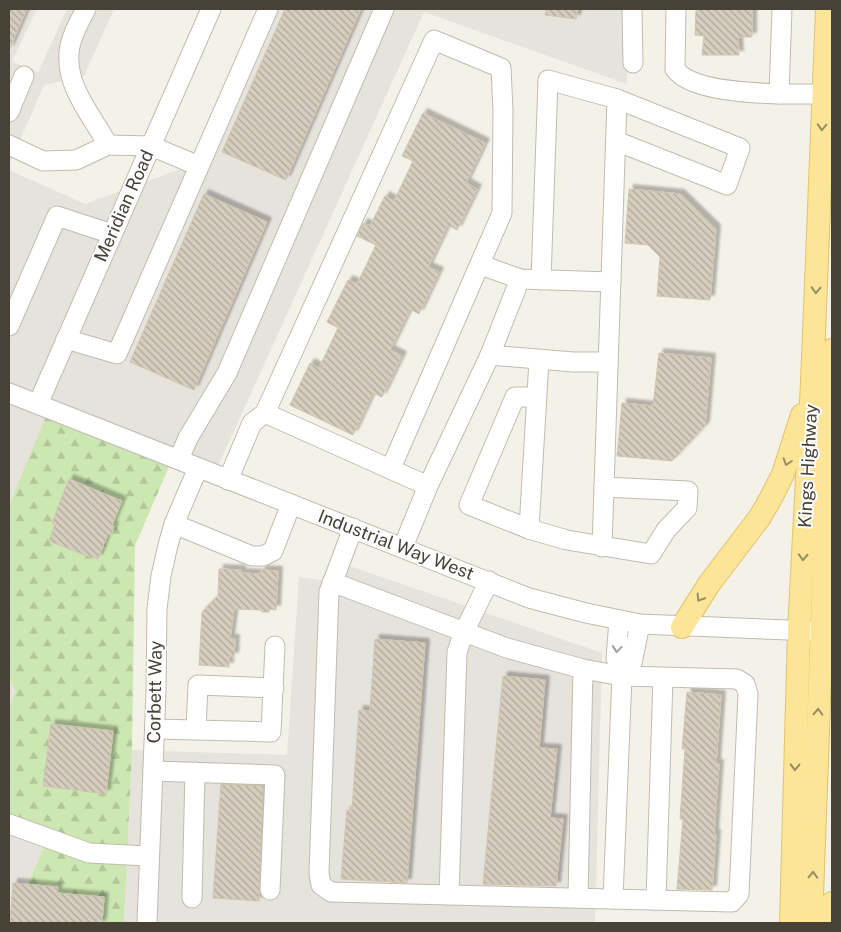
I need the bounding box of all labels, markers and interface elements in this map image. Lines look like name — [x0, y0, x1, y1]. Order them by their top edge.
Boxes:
one-way arrow — [817, 124, 828, 132]
street label: Meridian Road — [90, 147, 158, 265]
one-way arrow — [811, 286, 821, 294]
street label: Kings Highway — [794, 403, 821, 529]
one-way arrow — [783, 458, 793, 466]
street label: Industrial Way West — [315, 505, 477, 584]
one-way arrow — [797, 553, 808, 561]
one-way arrow — [697, 593, 706, 602]
street label: Corbett Way — [143, 640, 166, 744]
one-way arrow — [611, 645, 622, 653]
one-way arrow — [813, 708, 824, 716]
one-way arrow — [790, 764, 800, 772]
one-way arrow — [807, 870, 818, 878]

